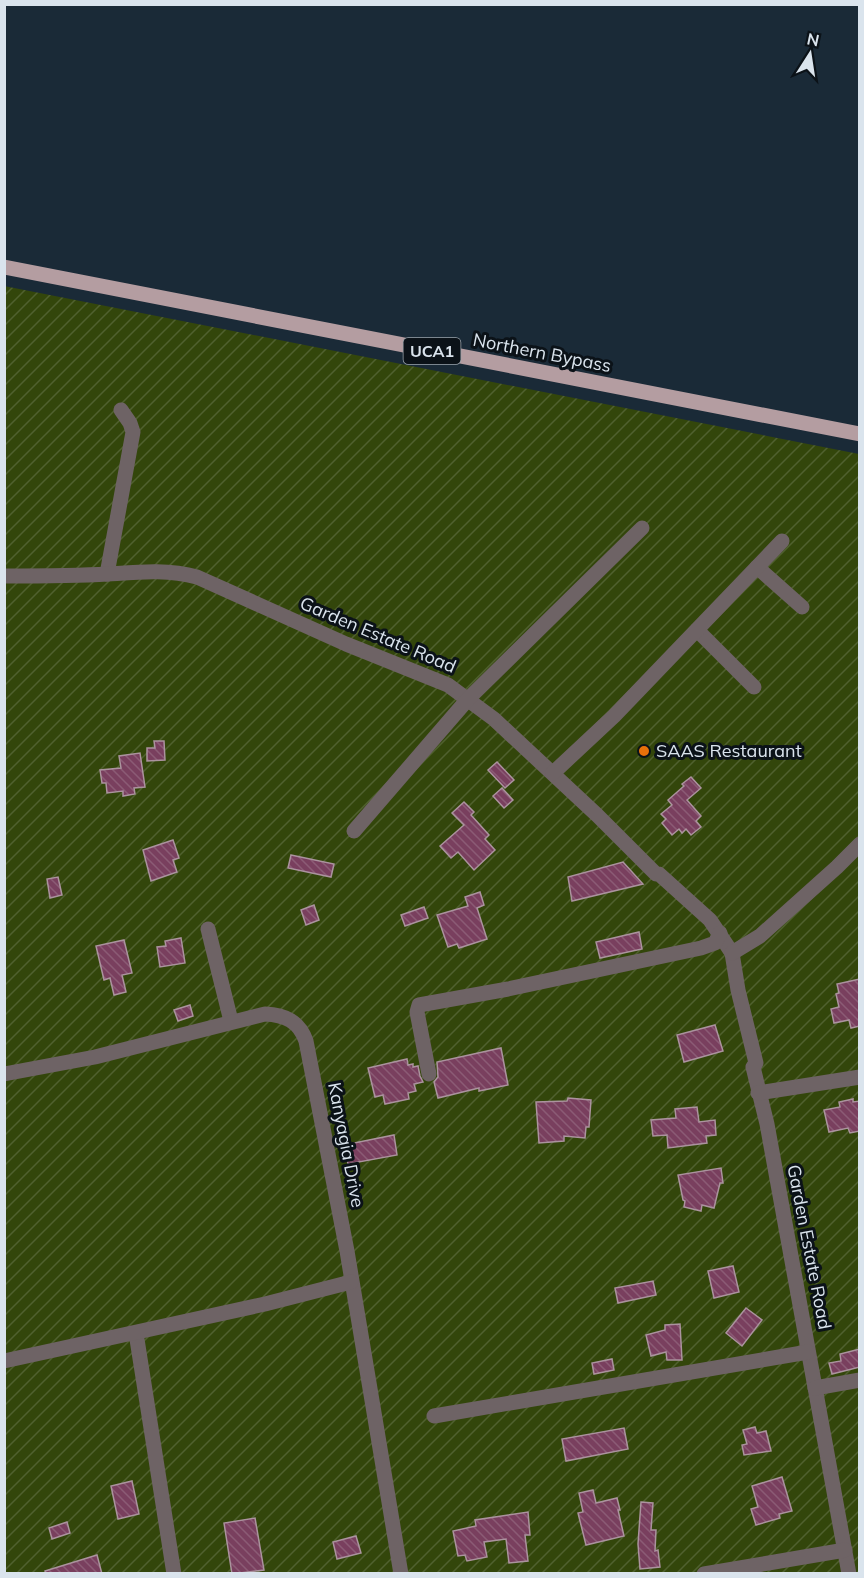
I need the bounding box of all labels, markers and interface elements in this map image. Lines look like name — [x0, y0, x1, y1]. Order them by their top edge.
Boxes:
north arrow — [780, 24, 840, 84]
text: N — [805, 28, 821, 50]
street label: Northern Bypass — [471, 328, 613, 377]
road number: UCA1 — [404, 338, 460, 364]
street label: Garden Estate Road — [297, 591, 460, 678]
place label: SAAS Restaurant — [656, 739, 802, 762]
marker: SAAS Restaurant — [637, 744, 651, 758]
street label: Kanyagia Drive — [323, 1080, 370, 1209]
street label: Garden Estate Road — [782, 1163, 837, 1331]

